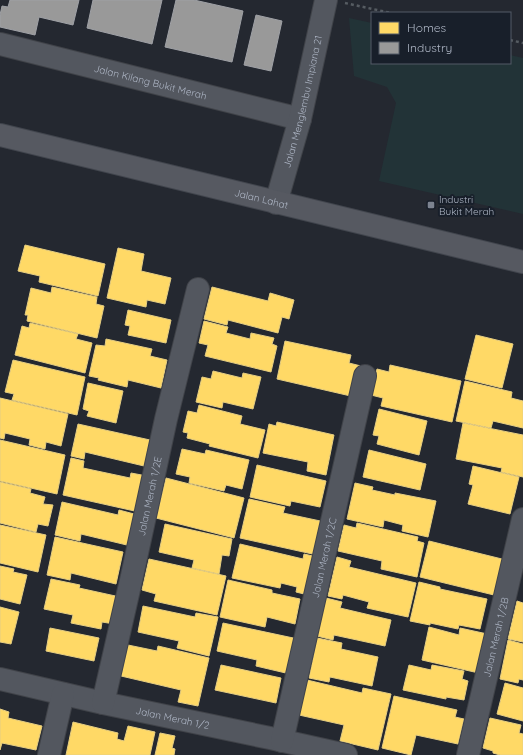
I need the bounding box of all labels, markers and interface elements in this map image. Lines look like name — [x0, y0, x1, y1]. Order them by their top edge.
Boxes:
legend — [371, 12, 511, 64]
text: Homes — [407, 20, 447, 35]
street label: Jalan Menglembu Impiana 21 — [280, 34, 325, 169]
text: Industry — [407, 40, 452, 55]
street label: Jalan Kilang Bukit Merah — [92, 62, 208, 102]
street label: Jalan Lahat — [233, 186, 290, 212]
place label: Industri Bukit Merah — [439, 193, 494, 218]
marker: Industri Bukit Merah — [426, 200, 436, 210]
street label: Jalan Merah 1/2E — [135, 455, 165, 537]
street label: Jalan Merah 1/2C — [309, 516, 340, 599]
street label: Jalan Merah 1/2B — [480, 595, 512, 679]
street label: Jalan Merah 1/2 — [134, 704, 211, 732]

